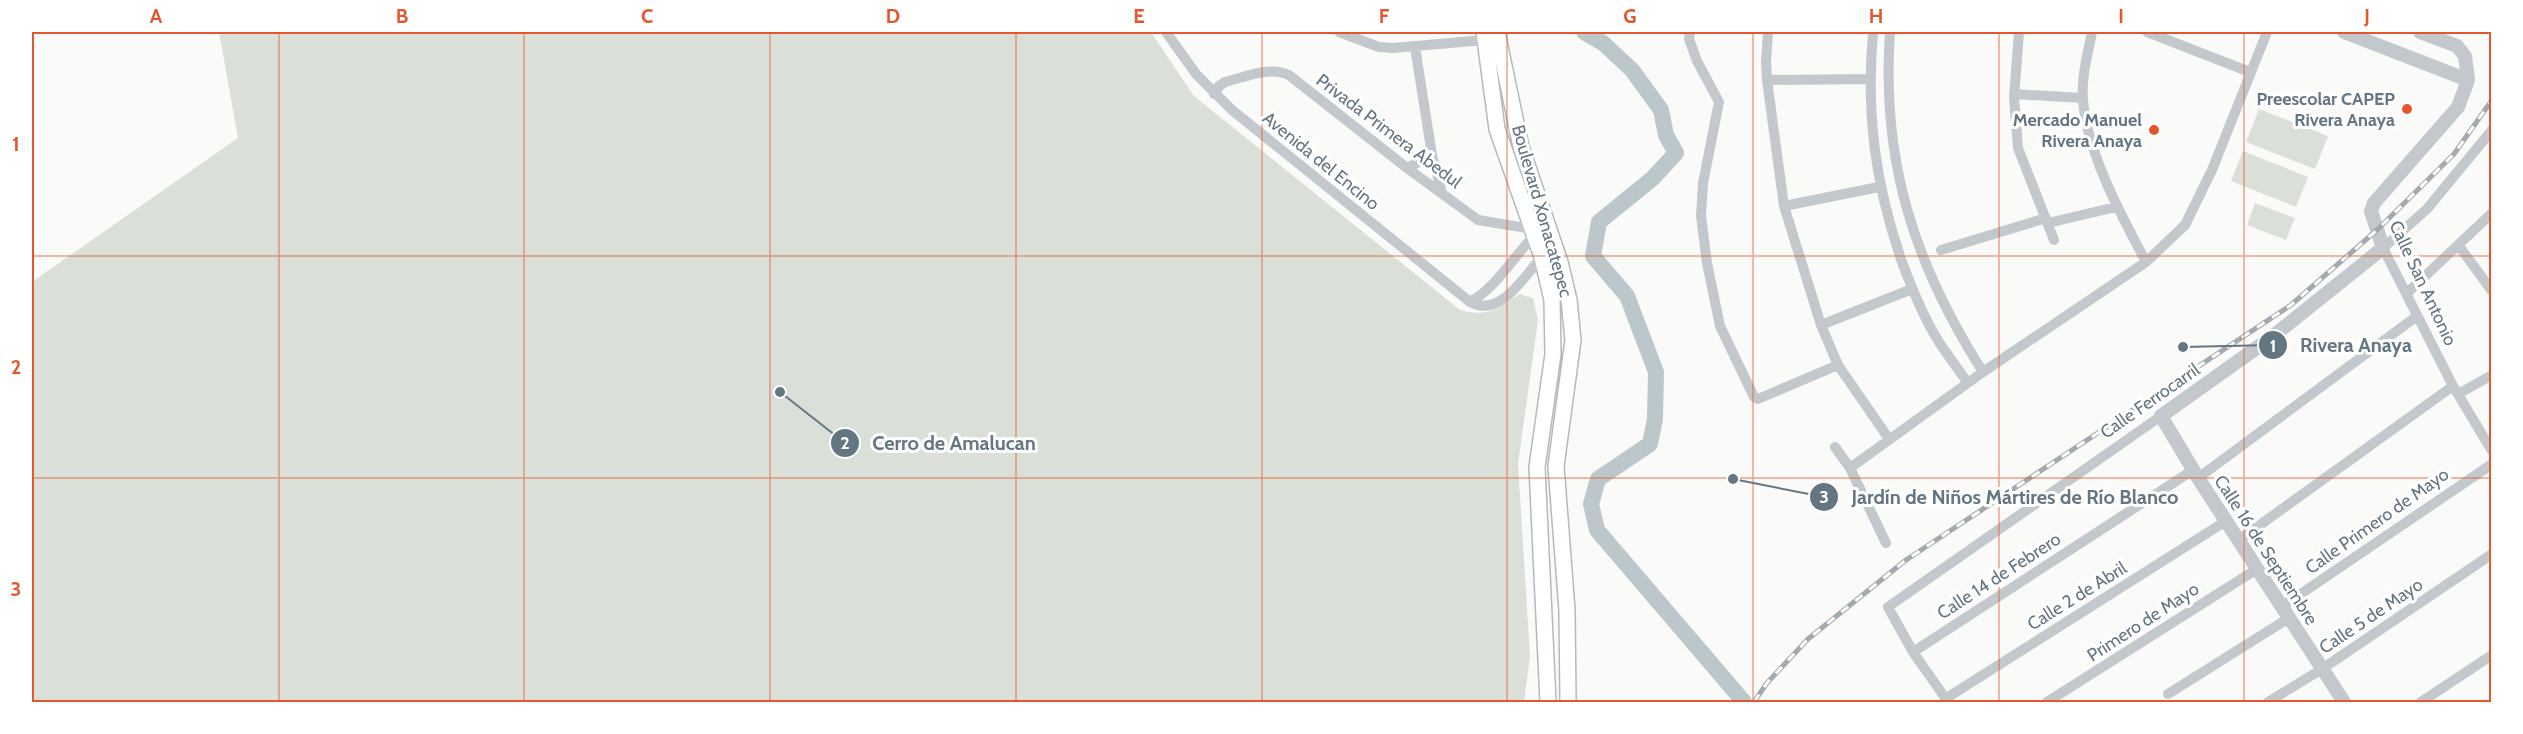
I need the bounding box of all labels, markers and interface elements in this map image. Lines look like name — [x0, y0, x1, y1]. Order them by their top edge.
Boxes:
text: A — [150, 4, 163, 28]
text: B — [396, 4, 408, 28]
text: C — [641, 4, 653, 28]
text: D — [886, 4, 900, 28]
text: E — [1133, 4, 1145, 28]
text: F — [1379, 4, 1390, 28]
text: G — [1623, 4, 1637, 28]
text: H — [1869, 4, 1883, 28]
text: I — [2118, 4, 2124, 28]
text: J — [2363, 4, 2370, 28]
street label: Privada Primera Abedul — [1312, 69, 1467, 193]
place label: Preescolar CAPEP Rivera Anaya — [2257, 88, 2395, 131]
marker: Preescolar CAPEP Rivera Anaya — [2400, 102, 2414, 116]
street label: Avenida del Encino — [1258, 107, 1384, 215]
place label: Mercado Manuel Rivera Anaya — [2013, 109, 2142, 152]
street label: Boulevard Xonacatepec — [1507, 122, 1577, 300]
marker: Mercado Manuel Rivera Anaya — [2147, 123, 2161, 137]
text: 1 — [12, 132, 20, 156]
street label: Calle San Antonio — [2384, 217, 2462, 349]
callout: Rivera Anaya — [2258, 326, 2424, 364]
text: Rivera Anaya — [2300, 333, 2412, 357]
text: 1 — [2270, 335, 2276, 357]
text: 2 — [11, 355, 21, 379]
street label: Calle Ferrocarril — [2096, 358, 2205, 443]
callout: Cerro de Amalucan — [830, 424, 1048, 462]
text: Cerro de Amalucan — [872, 431, 1036, 455]
text: 2 — [840, 432, 850, 454]
street label: Calle Primero de Mayo — [2301, 463, 2453, 579]
street label: Calle 16 de Septiembre — [2209, 471, 2323, 629]
callout: Jardín de Niños Mártires de Río Blanco — [1809, 478, 2190, 516]
text: Jardín de Niños Mártires de Río Blanco — [1851, 485, 2178, 509]
text: 3 — [1819, 486, 1829, 508]
street label: Calle 14 de Febrero — [1933, 528, 2065, 624]
street label: Calle 2 de Abril — [2023, 556, 2131, 635]
street label: Calle 5 de Mayo — [2315, 573, 2427, 659]
text: 3 — [11, 577, 21, 601]
street label: Primero de Mayo — [2083, 578, 2203, 666]

